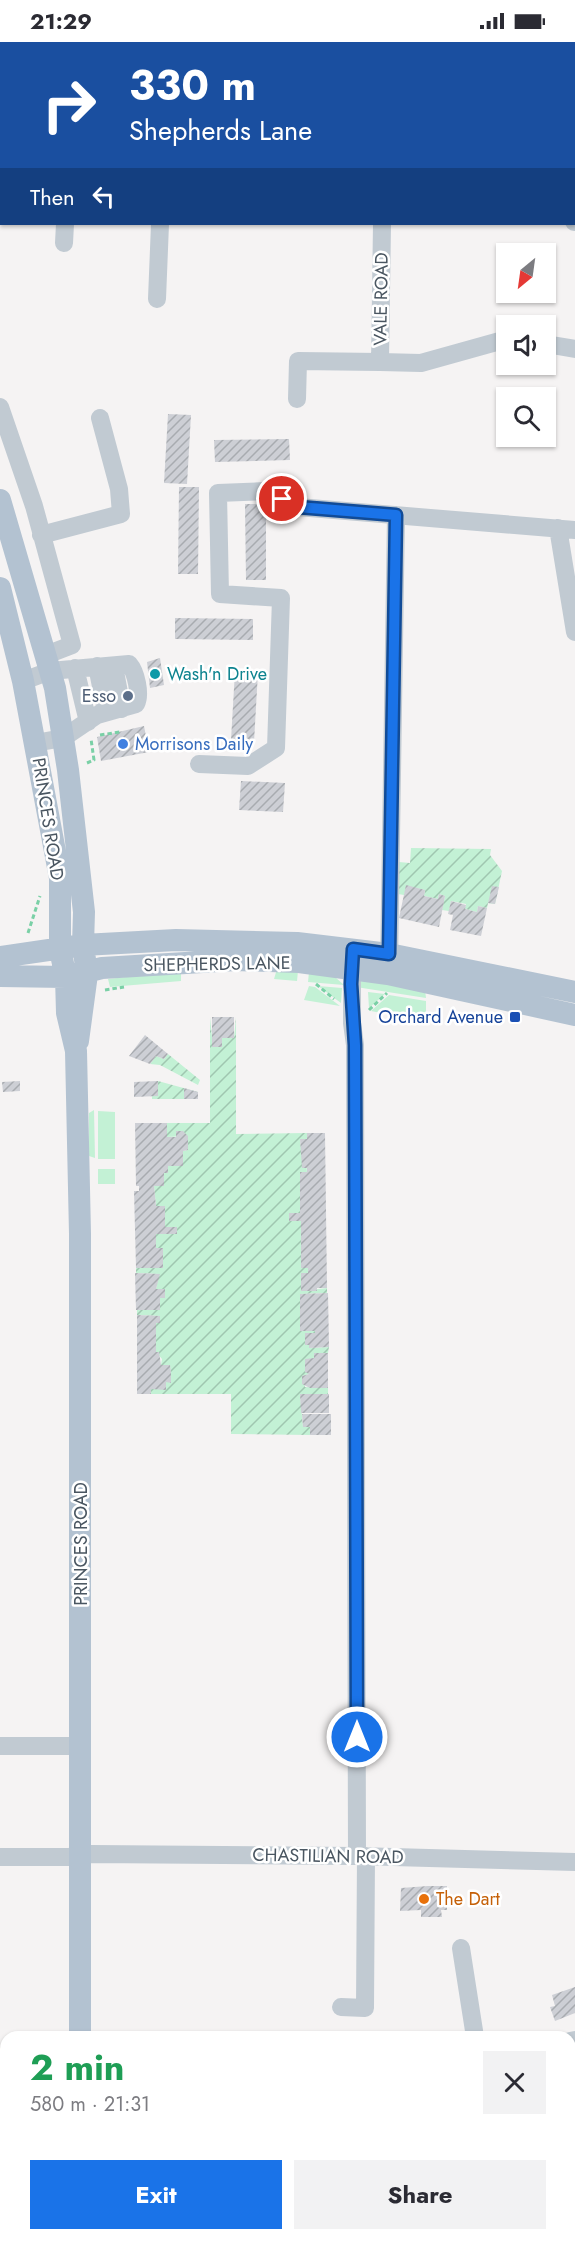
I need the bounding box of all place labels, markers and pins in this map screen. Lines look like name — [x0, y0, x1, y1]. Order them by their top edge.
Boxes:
pin — [256, 473, 307, 524]
place label: Wash'n Drive — [167, 661, 267, 687]
marker: Wash'n Drive — [148, 667, 162, 681]
place label: Esso — [82, 683, 116, 709]
marker: Esso — [121, 689, 135, 703]
place label: Morrisons Daily — [135, 731, 253, 757]
marker: Morrisons Daily — [116, 737, 130, 751]
place label: Orchard Avenue — [378, 1004, 503, 1030]
marker: Orchard Avenue — [508, 1010, 522, 1024]
place label: The Dart — [436, 1886, 501, 1912]
marker: The Dart — [417, 1892, 431, 1906]

